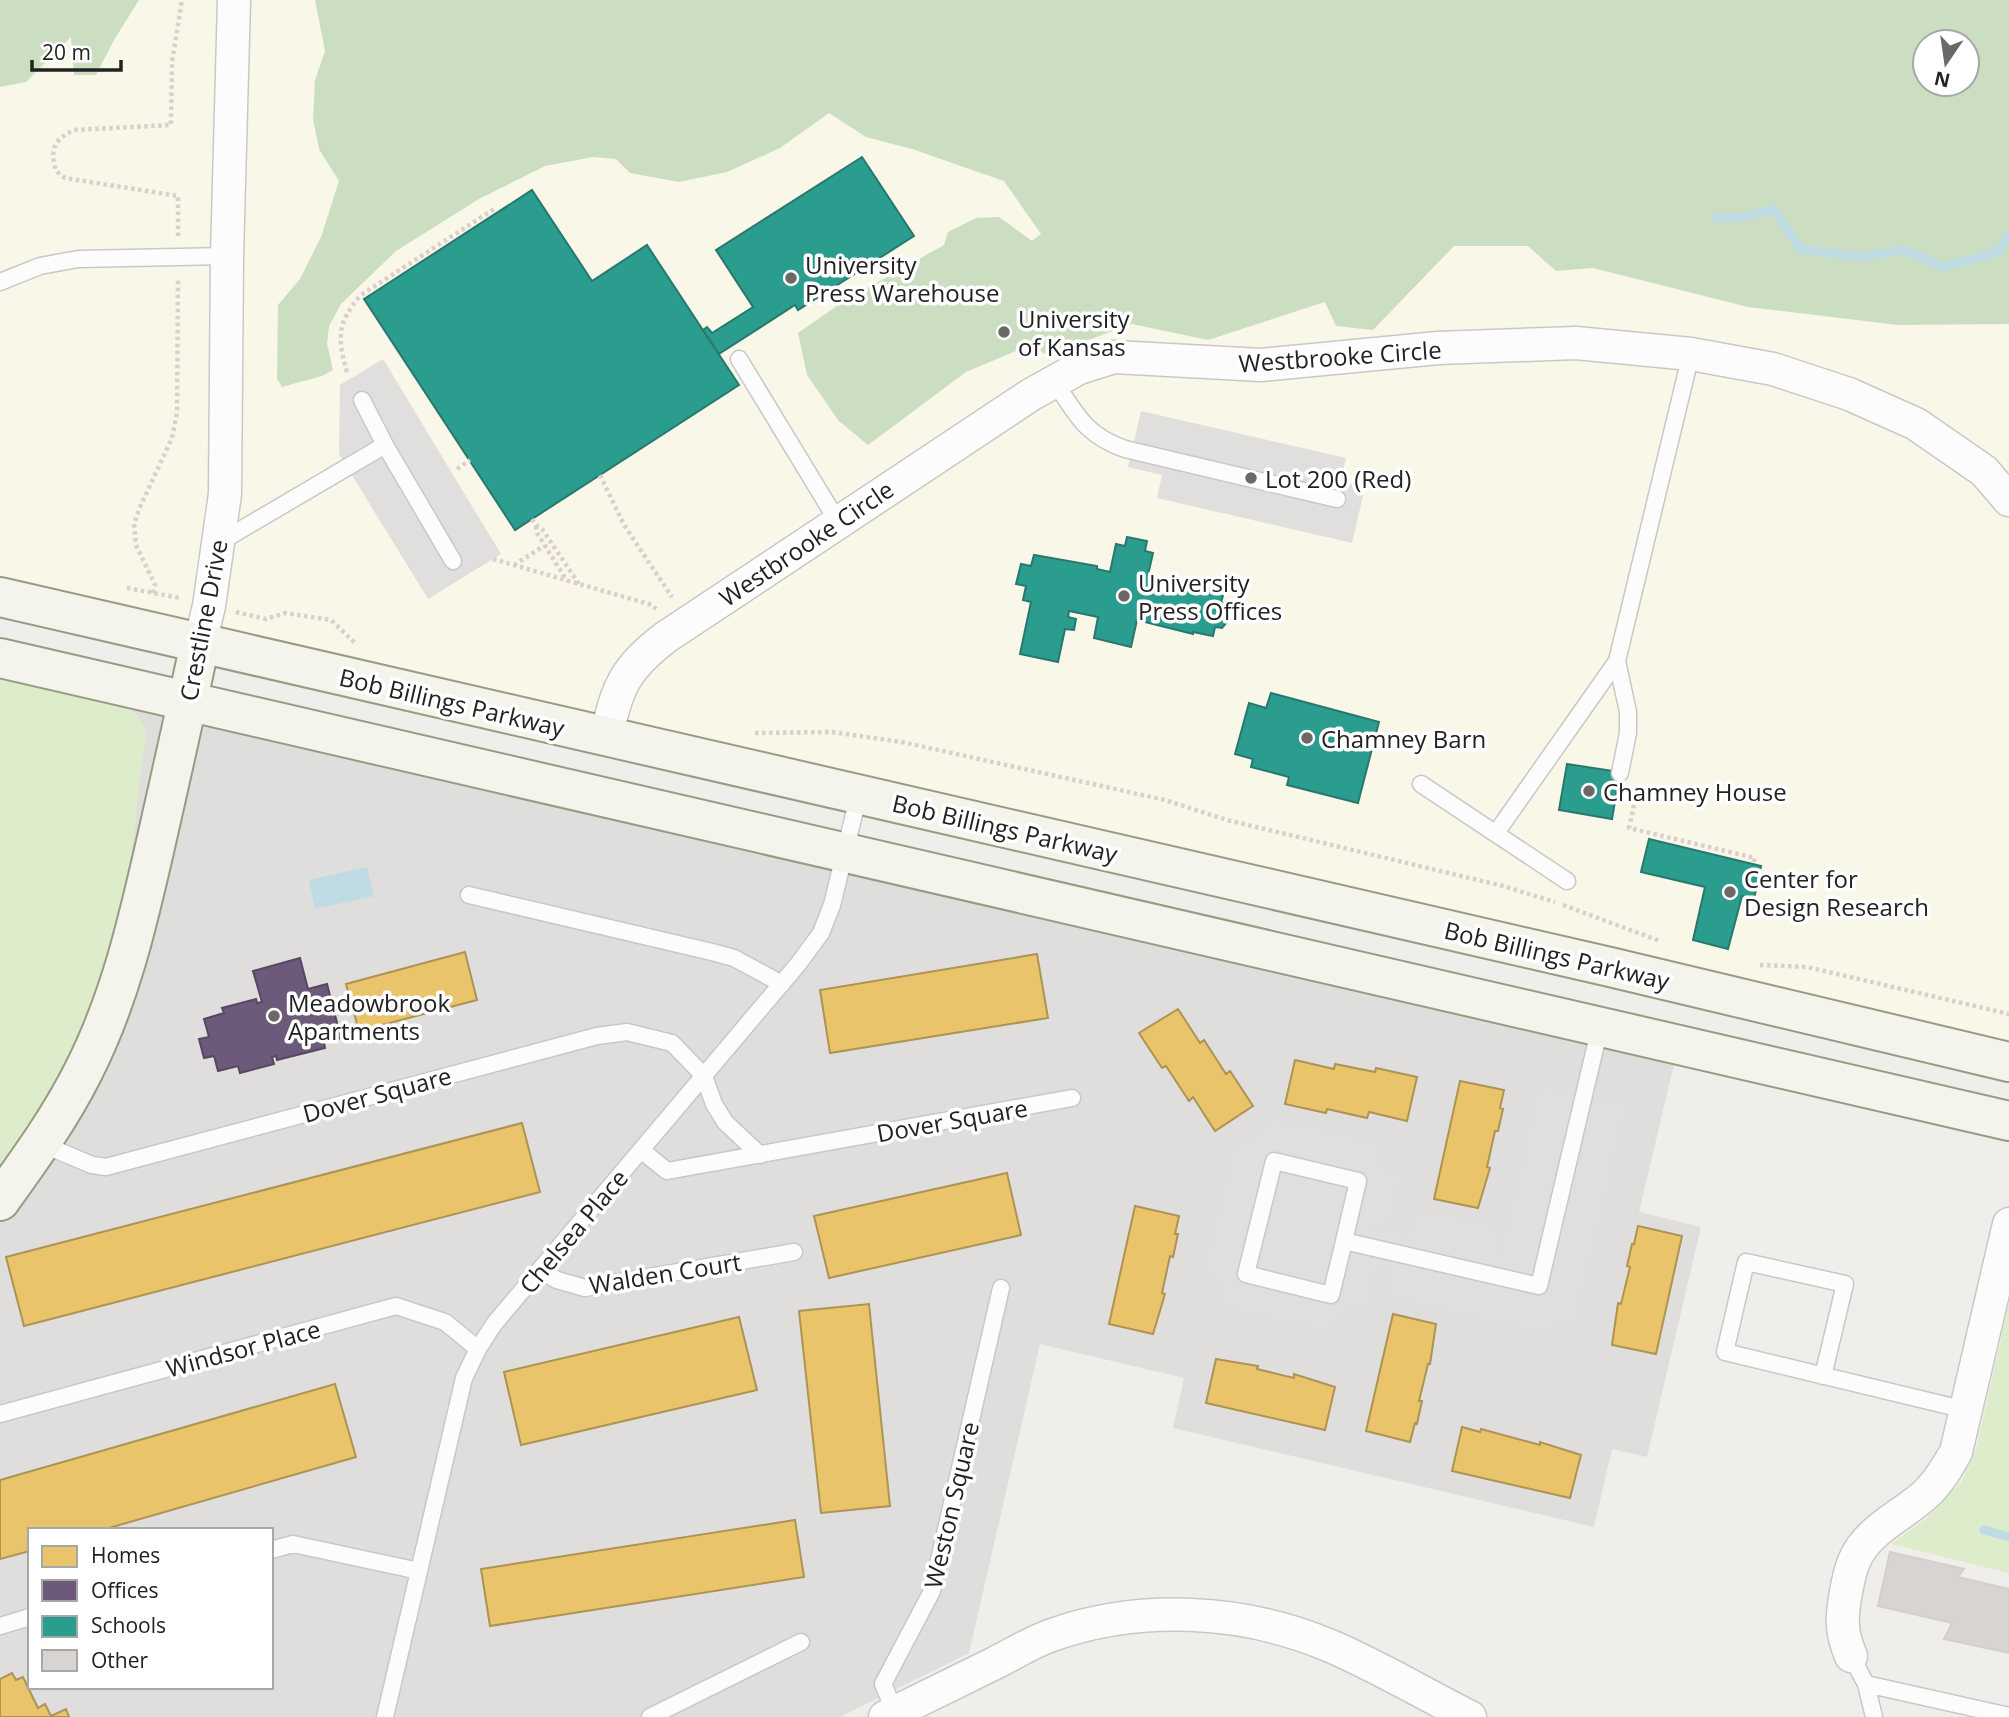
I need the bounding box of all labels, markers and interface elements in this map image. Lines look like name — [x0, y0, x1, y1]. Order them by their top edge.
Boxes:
scale bar — [32, 28, 121, 72]
north arrow — [1911, 28, 1981, 98]
text: 20 m — [42, 38, 91, 66]
text: N — [1932, 65, 1953, 94]
place label: University Press Warehouse — [805, 248, 999, 309]
marker: University Press Warehouse — [783, 270, 799, 286]
place label: University of Kansas — [1018, 302, 1131, 363]
marker: University of Kansas — [996, 324, 1012, 340]
street label: Westbrooke Circle — [1237, 332, 1443, 380]
place label: Lot 200 (Red) — [1265, 462, 1411, 495]
marker: Lot 200 (Red) — [1243, 470, 1259, 486]
street label: Westbrooke Circle — [712, 472, 900, 614]
street label: Crestline Drive — [171, 537, 235, 703]
place label: University Press Offices — [1138, 566, 1282, 627]
marker: University Press Offices — [1116, 588, 1132, 604]
street label: Bob Billings Parkway — [336, 660, 569, 744]
place label: Chamney Barn — [1321, 722, 1486, 755]
marker: Chamney Barn — [1299, 730, 1315, 746]
place label: Chamney House — [1603, 775, 1787, 808]
marker: Chamney House — [1581, 783, 1597, 799]
street label: Bob Billings Parkway — [889, 786, 1122, 870]
place label: Center for Design Research — [1744, 862, 1929, 923]
marker: Center for Design Research — [1722, 884, 1738, 900]
street label: Bob Billings Parkway — [1441, 913, 1674, 997]
place label: Meadowbrook Apartments — [288, 986, 450, 1047]
marker: Meadowbrook Apartments — [266, 1008, 282, 1024]
street label: Dover Square — [299, 1058, 455, 1130]
street label: Dover Square — [874, 1091, 1030, 1149]
street label: Chelsea Place — [511, 1162, 635, 1300]
street label: Walden Court — [587, 1245, 743, 1301]
street label: Windsor Place — [162, 1312, 324, 1384]
street label: Weston Square — [916, 1418, 986, 1592]
legend — [28, 1528, 273, 1689]
text: Homes — [91, 1541, 160, 1569]
text: Offices — [91, 1576, 159, 1604]
text: Schools — [91, 1611, 166, 1639]
text: Other — [91, 1646, 148, 1674]

